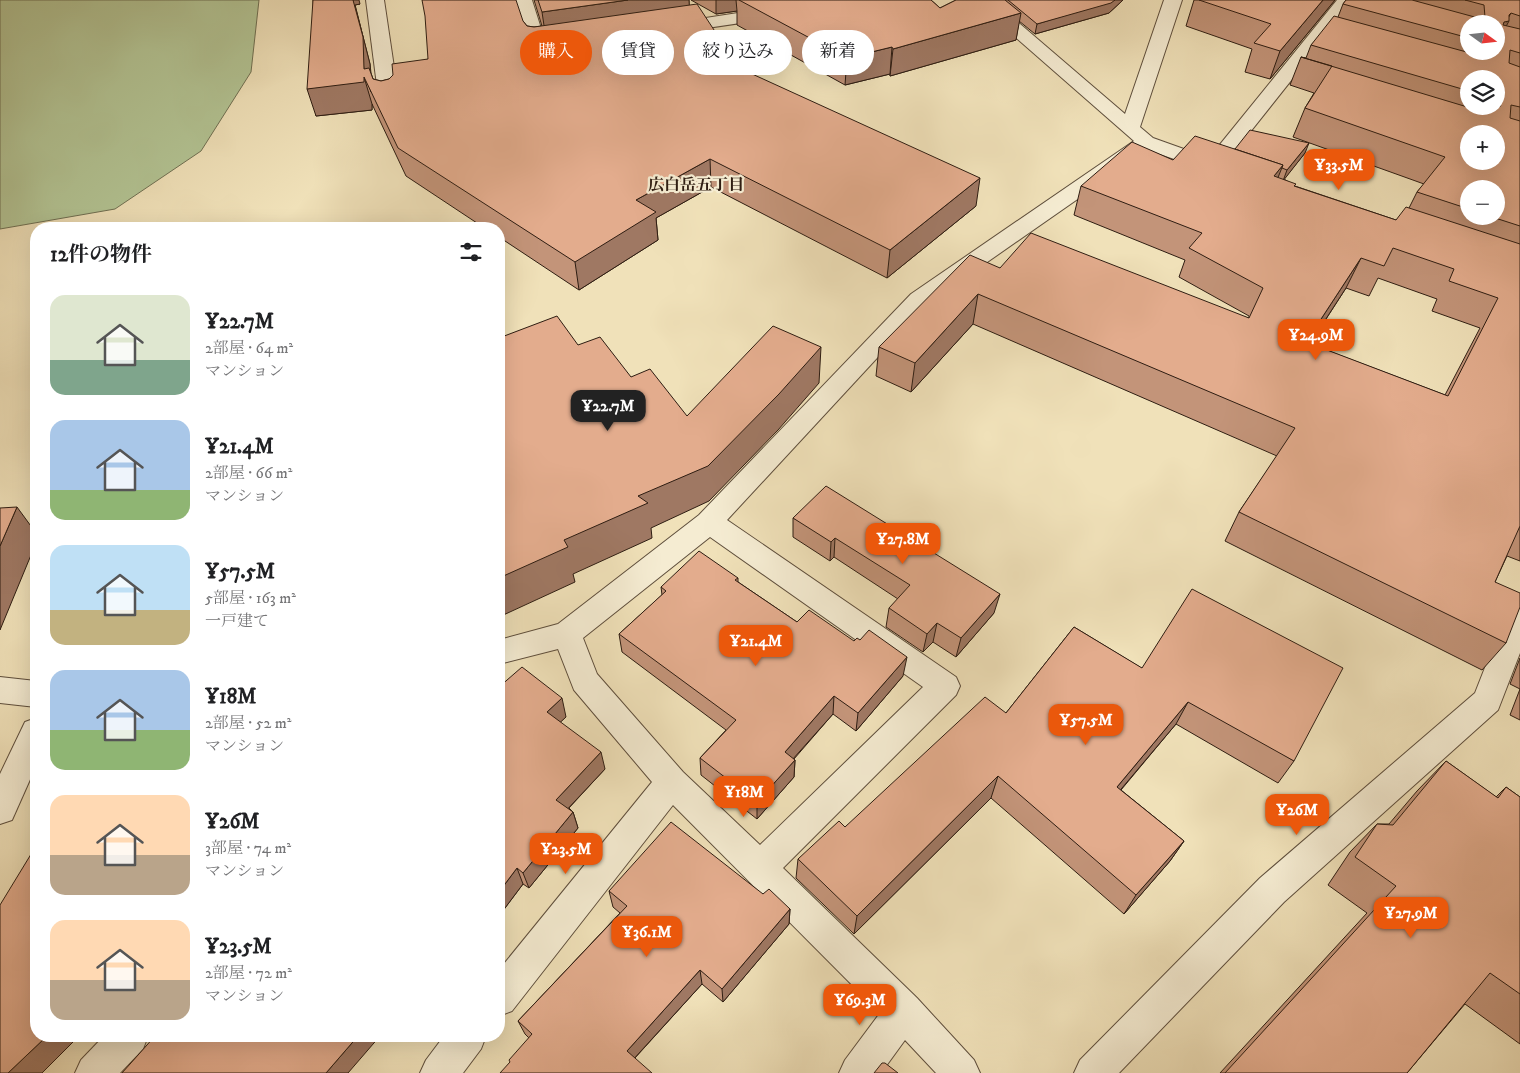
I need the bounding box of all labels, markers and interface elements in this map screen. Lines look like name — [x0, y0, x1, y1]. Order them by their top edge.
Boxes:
north arrow — [1460, 15, 1505, 60]
map controls — [1460, 15, 1505, 225]
chip: 購入 — [520, 30, 592, 75]
chip: 賃貸 — [602, 30, 674, 75]
chip: 絞り込み — [684, 30, 792, 75]
chip: 新着 — [802, 30, 874, 75]
button: layers — [1460, 70, 1505, 115]
button: + — [1460, 125, 1505, 170]
pin: ¥33.5M — [1298, 148, 1380, 191]
text: ¥33.5M — [1315, 155, 1363, 175]
district label: 広白岳五丁目 — [648, 175, 744, 195]
button: − — [1460, 180, 1505, 225]
icon: filters — [457, 238, 485, 266]
text: 12件の物件 — [50, 242, 152, 268]
text: ¥22.7M — [205, 309, 274, 335]
icon: home — [90, 315, 150, 375]
pin: ¥24.9M — [1275, 318, 1357, 361]
text: ¥24.9M — [1289, 325, 1343, 345]
text: 2部屋 · 64 m² — [205, 338, 293, 358]
text: マンション — [205, 361, 284, 381]
pin: ¥22.7M — [567, 390, 649, 432]
text: ¥22.7M — [582, 396, 634, 416]
text: ¥21.4M — [205, 434, 274, 460]
icon: home — [90, 440, 150, 500]
text: 2部屋 · 66 m² — [205, 463, 292, 483]
text: マンション — [205, 486, 284, 506]
pin: ¥27.8M — [862, 522, 944, 565]
text: ¥27.8M — [877, 529, 929, 549]
text: ¥57.5M — [205, 559, 275, 585]
icon: home — [90, 565, 150, 625]
text: 5部屋 · 163 m² — [205, 588, 296, 608]
text: 一戸建て — [205, 611, 269, 631]
pin: ¥21.4M — [715, 624, 797, 667]
text: ¥21.4M — [730, 631, 782, 651]
text: ¥18M — [205, 684, 257, 710]
icon: home — [90, 690, 150, 750]
pin: ¥57.5M — [1045, 704, 1127, 746]
text: ¥57.5M — [1059, 710, 1113, 730]
text: 2部屋 · 52 m² — [205, 713, 292, 733]
text: マンション — [205, 736, 284, 756]
pin: ¥18M — [714, 776, 774, 818]
text: ¥18M — [724, 782, 764, 802]
pin: ¥26M — [1267, 794, 1327, 836]
text: ¥26M — [1276, 800, 1318, 820]
text: ¥26M — [205, 809, 260, 835]
icon: home — [90, 815, 150, 875]
pin: ¥23.5M — [525, 832, 607, 875]
text: 3部屋 · 74 m² — [205, 838, 291, 858]
text: ¥23.5M — [541, 839, 591, 859]
text: マンション — [205, 861, 284, 881]
pin: ¥27.9M — [1370, 896, 1452, 939]
text: ¥27.9M — [1385, 903, 1437, 923]
pin: ¥36.1M — [606, 916, 688, 958]
text: ¥36.1M — [622, 922, 672, 942]
text: ¥23.5M — [205, 934, 272, 960]
icon: home — [90, 940, 150, 1000]
text: 2部屋 · 72 m² — [205, 963, 292, 983]
pin: ¥69.3M — [819, 984, 901, 1026]
text: マンション — [205, 986, 284, 1006]
text: ¥69.3M — [834, 990, 886, 1010]

